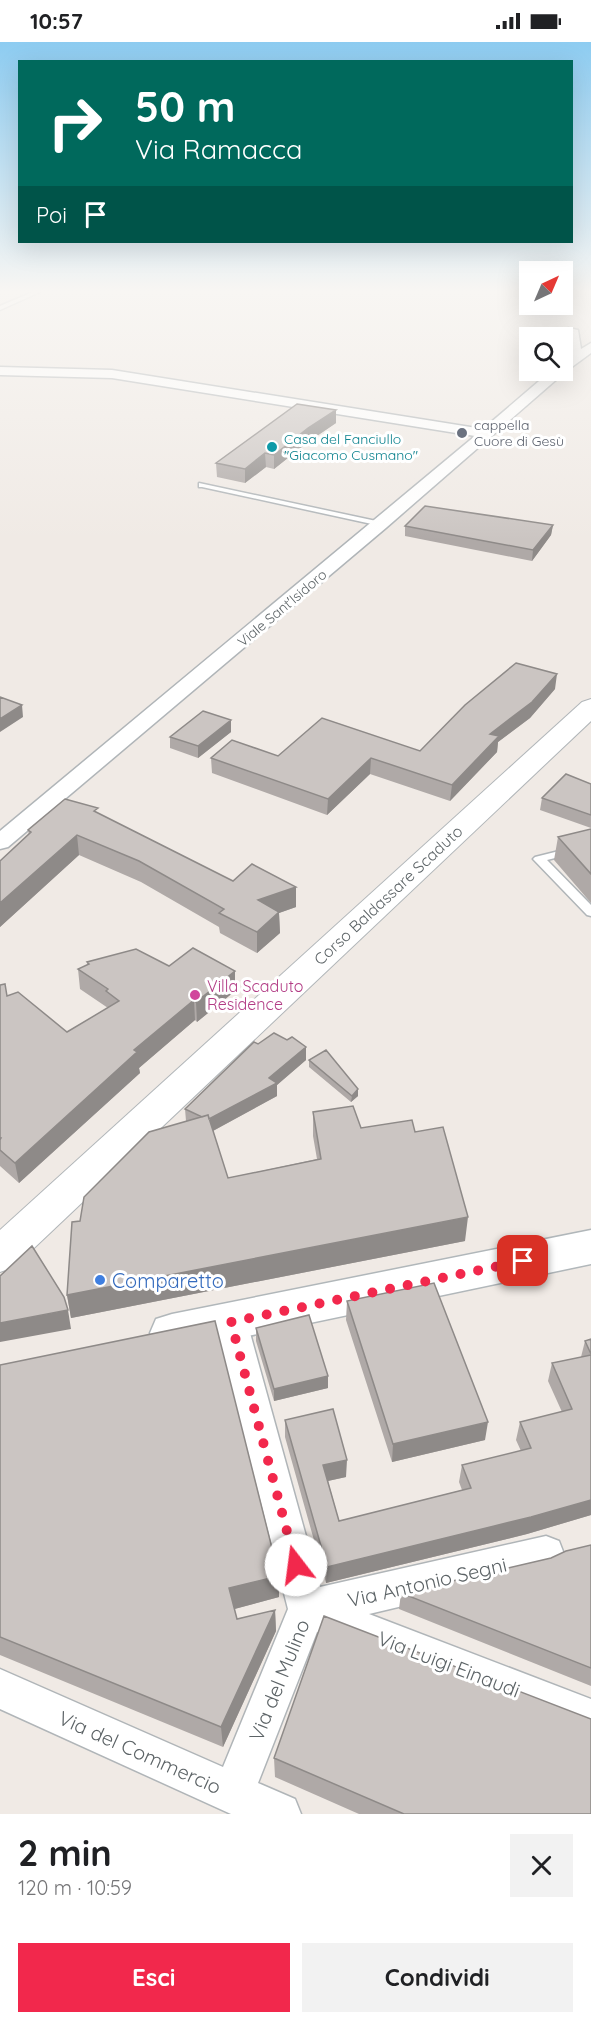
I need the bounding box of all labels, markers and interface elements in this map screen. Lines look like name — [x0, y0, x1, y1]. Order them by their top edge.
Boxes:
text: 10:57 — [30, 7, 83, 35]
text: 50 m — [135, 80, 235, 133]
icon: right — [36, 84, 114, 162]
text: Via Ramacca — [135, 132, 302, 166]
icon: arrive — [79, 198, 112, 231]
text: Poi — [36, 201, 67, 229]
north arrow — [519, 261, 573, 315]
map controls — [519, 261, 573, 381]
button: search — [519, 327, 573, 381]
place label: cappella Cuore di Gesù — [474, 416, 564, 450]
marker: cappella Cuore di Gesù — [455, 426, 469, 440]
place label: Casa del Fanciullo "Giacomo Cusmano" — [284, 430, 418, 464]
marker: Casa del Fanciullo "Giacomo Cusmano" — [265, 440, 279, 454]
street label: Viale Sant'Isidoro — [234, 565, 330, 651]
street label: Corso Baldassare Scaduto — [310, 821, 466, 969]
place label: Villa Scaduto Residence — [207, 976, 304, 1014]
marker: Villa Scaduto Residence — [188, 988, 202, 1002]
pin — [497, 1235, 548, 1286]
icon: arrive — [506, 1244, 539, 1277]
place label: Comparetto — [112, 1268, 224, 1293]
marker: Comparetto — [93, 1273, 107, 1287]
position arrow — [264, 1533, 328, 1597]
street label: Via Antonio Segni — [345, 1552, 509, 1612]
street label: Via del Mulino — [243, 1615, 315, 1745]
street label: Via Luigi Einaudi — [374, 1625, 524, 1703]
street label: Via del Commercio — [55, 1705, 225, 1799]
text: 2 min — [18, 1830, 112, 1875]
button: close — [510, 1834, 573, 1897]
text: 120 m · 10:59 — [18, 1875, 132, 1900]
button: Esci — [18, 1943, 290, 2012]
button: Condividi — [302, 1943, 573, 2012]

